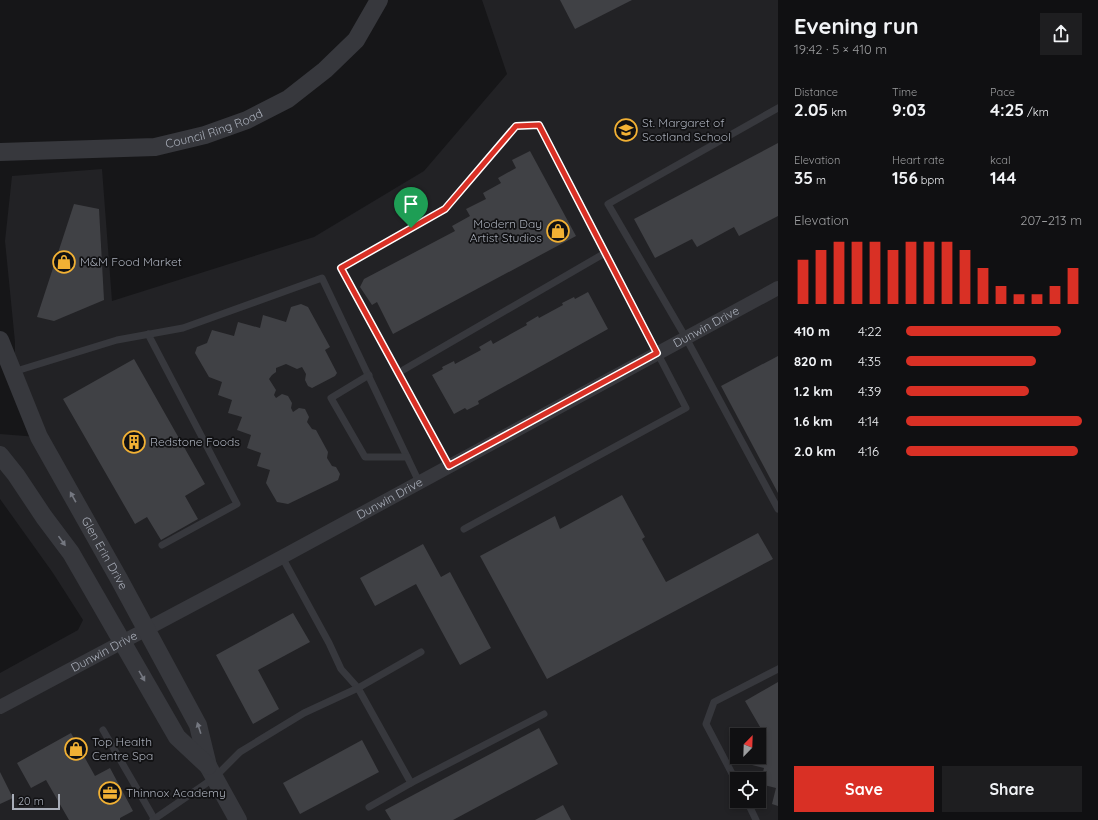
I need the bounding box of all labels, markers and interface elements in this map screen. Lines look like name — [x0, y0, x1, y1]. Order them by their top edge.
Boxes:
text: Evening run — [794, 12, 919, 40]
button: share — [1040, 13, 1082, 55]
text: 19:42 · 5 × 410 m — [794, 41, 887, 57]
text: Distance — [794, 85, 838, 99]
text: Time — [892, 85, 917, 99]
text: Pace — [990, 85, 1015, 99]
text: 2.05 — [794, 99, 828, 120]
text: 9:03 — [892, 99, 926, 120]
text: 4:25 — [990, 99, 1024, 120]
street label: Council Ring Road — [164, 105, 265, 151]
text: km — [828, 105, 847, 119]
text: /km — [1024, 105, 1049, 119]
place label: St. Margaret of Scotland School — [642, 115, 731, 144]
school or university icon: St. Margaret of Scotland School — [613, 117, 639, 143]
text: Elevation — [794, 153, 840, 167]
text: Heart rate — [892, 153, 944, 167]
text: kcal — [990, 153, 1011, 167]
text: 35 — [794, 167, 813, 188]
text: 156 — [892, 167, 918, 188]
text: 144 — [990, 167, 1017, 188]
text: m — [813, 173, 826, 187]
text: bpm — [918, 173, 944, 187]
pin — [394, 187, 428, 228]
icon: arrive — [400, 193, 422, 215]
text: Elevation — [794, 212, 849, 228]
text: 207–213 m — [1020, 212, 1082, 228]
place label: Modern Day Artist Studios — [470, 216, 542, 245]
shop icon: Modern Day Artist Studios — [545, 218, 571, 244]
shop icon: M&M Food Market — [51, 249, 77, 275]
place label: M&M Food Market — [80, 254, 182, 269]
street label: Dunwin Drive — [670, 302, 742, 351]
text: 410 m — [794, 323, 830, 339]
text: 4:22 — [858, 323, 882, 339]
text: 820 m — [794, 353, 832, 369]
text: 4:35 — [858, 353, 881, 369]
text: 1.2 km — [794, 383, 833, 399]
text: 4:39 — [858, 383, 881, 399]
text: 1.6 km — [794, 413, 833, 429]
text: 4:14 — [858, 413, 879, 429]
building icon: Redstone Foods — [121, 429, 147, 455]
place label: Redstone Foods — [150, 434, 240, 449]
text: 2.0 km — [794, 443, 836, 459]
text: 4:16 — [858, 443, 879, 459]
street label: Dunwin Drive — [354, 474, 425, 522]
one-way arrow — [70, 492, 77, 503]
street label: Glen Erin Drive — [78, 514, 131, 592]
one-way arrow — [58, 536, 66, 547]
street label: Dunwin Drive — [68, 627, 140, 675]
one-way arrow — [138, 670, 145, 682]
one-way arrow — [195, 722, 201, 734]
north arrow — [730, 728, 766, 764]
map controls — [730, 728, 766, 808]
place label: Top Health Centre Spa — [92, 734, 153, 763]
shop icon: Top Health Centre Spa — [63, 736, 89, 762]
button: Save — [794, 766, 934, 812]
button: Share — [942, 766, 1082, 812]
button: locate — [730, 772, 766, 808]
office icon: Thinnox Academy — [97, 780, 123, 806]
place label: Thinnox Academy — [126, 785, 226, 800]
scale bar — [12, 792, 60, 811]
text: 20 m — [18, 794, 44, 808]

